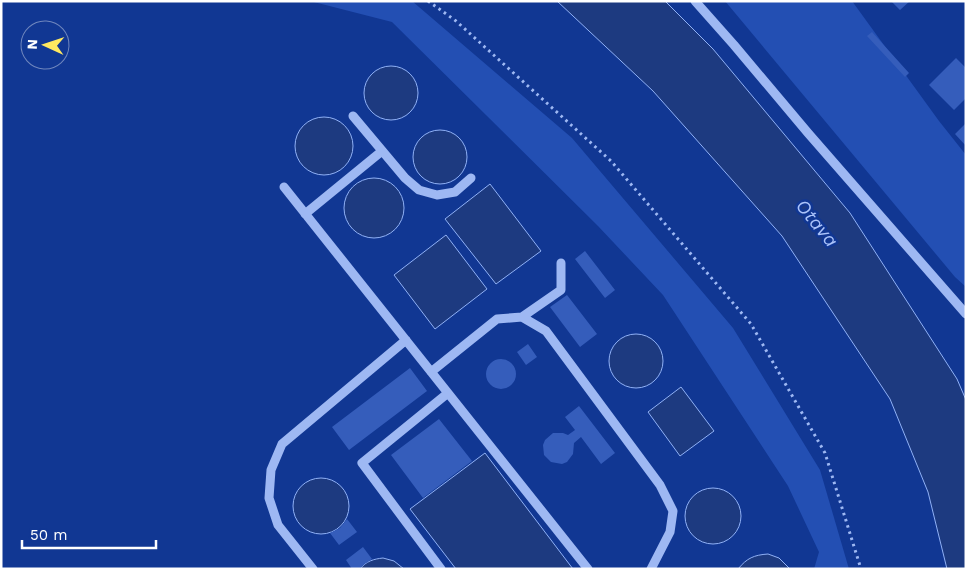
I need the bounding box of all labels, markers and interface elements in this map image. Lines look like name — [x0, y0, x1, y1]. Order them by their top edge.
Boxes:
north arrow — [20, 20, 70, 70]
text: N — [24, 39, 40, 50]
water label: Otava — [791, 194, 843, 252]
scale bar — [22, 518, 156, 550]
text: 50 m — [30, 526, 67, 544]

